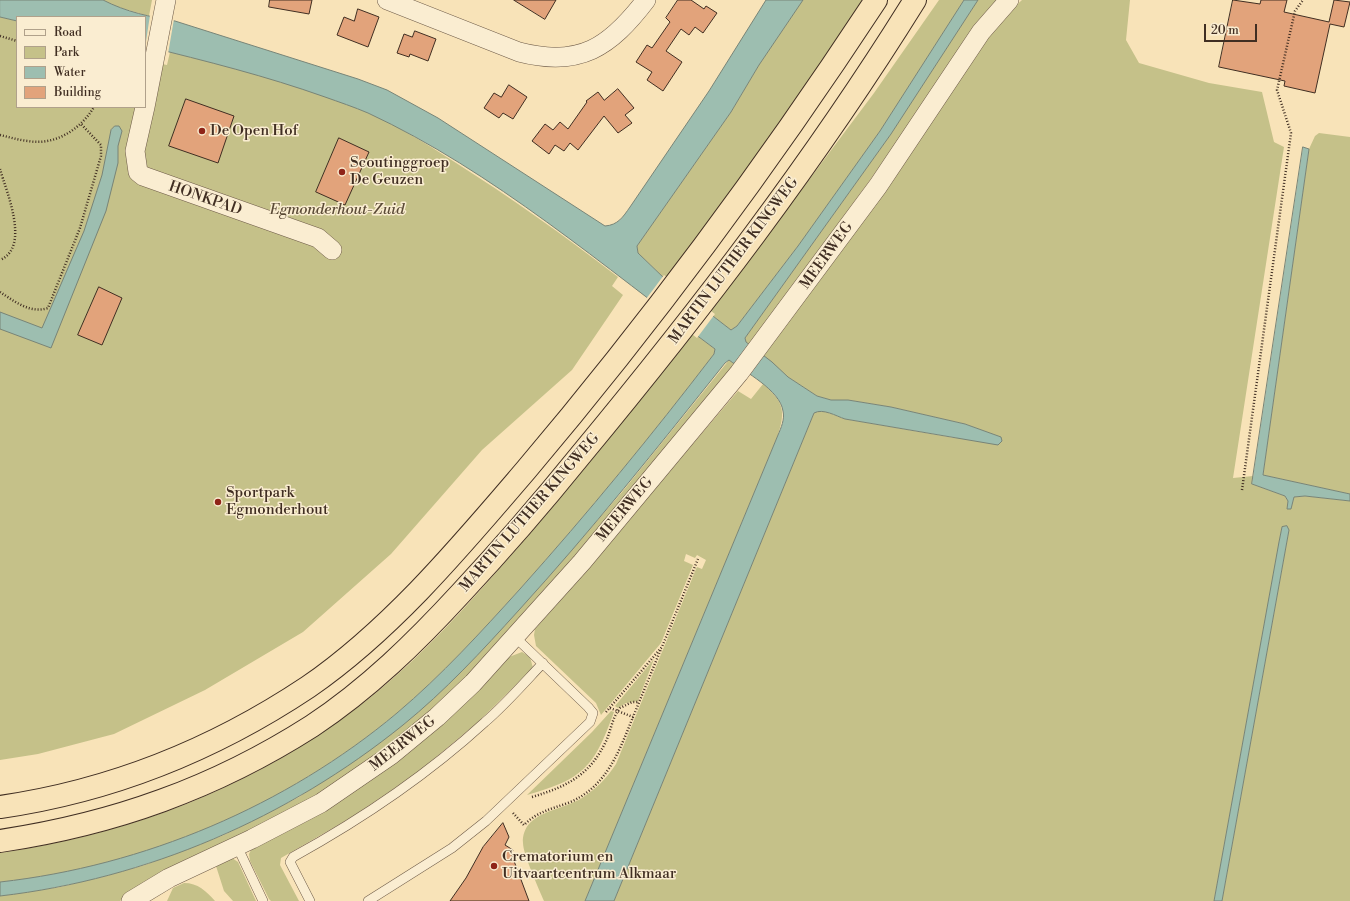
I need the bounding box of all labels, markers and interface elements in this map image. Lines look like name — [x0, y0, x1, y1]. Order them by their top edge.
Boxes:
legend — [16, 16, 146, 108]
scale bar — [1206, 16, 1259, 42]
text: 20 m — [1211, 23, 1239, 38]
text: Road — [54, 25, 82, 40]
text: Park — [54, 45, 79, 60]
text: Water — [54, 65, 86, 80]
text: Building — [54, 85, 101, 100]
place label: De Open Hof — [210, 122, 298, 140]
marker: De Open Hof — [197, 126, 207, 136]
place label: Scoutinggroep De Geuzen — [350, 154, 449, 189]
marker: Scoutinggroep De Geuzen — [337, 167, 347, 177]
street label: MARTIN LUTHER KINGWEG — [665, 174, 803, 348]
street label: HONKPAD — [166, 178, 244, 220]
park label: Egmonderhout-Zuid — [270, 201, 404, 219]
street label: MEERWEG — [797, 219, 857, 293]
street label: MARTIN LUTHER KINGWEG — [456, 430, 604, 596]
street label: MEERWEG — [593, 474, 657, 546]
place label: Sportpark Egmonderhout — [226, 484, 328, 519]
marker: Sportpark Egmonderhout — [213, 497, 223, 507]
street label: MEERWEG — [366, 713, 440, 775]
place label: Crematorium en Uitvaartcentrum Alkmaar — [502, 848, 676, 883]
marker: Crematorium en Uitvaartcentrum Alkmaar — [489, 861, 499, 871]

